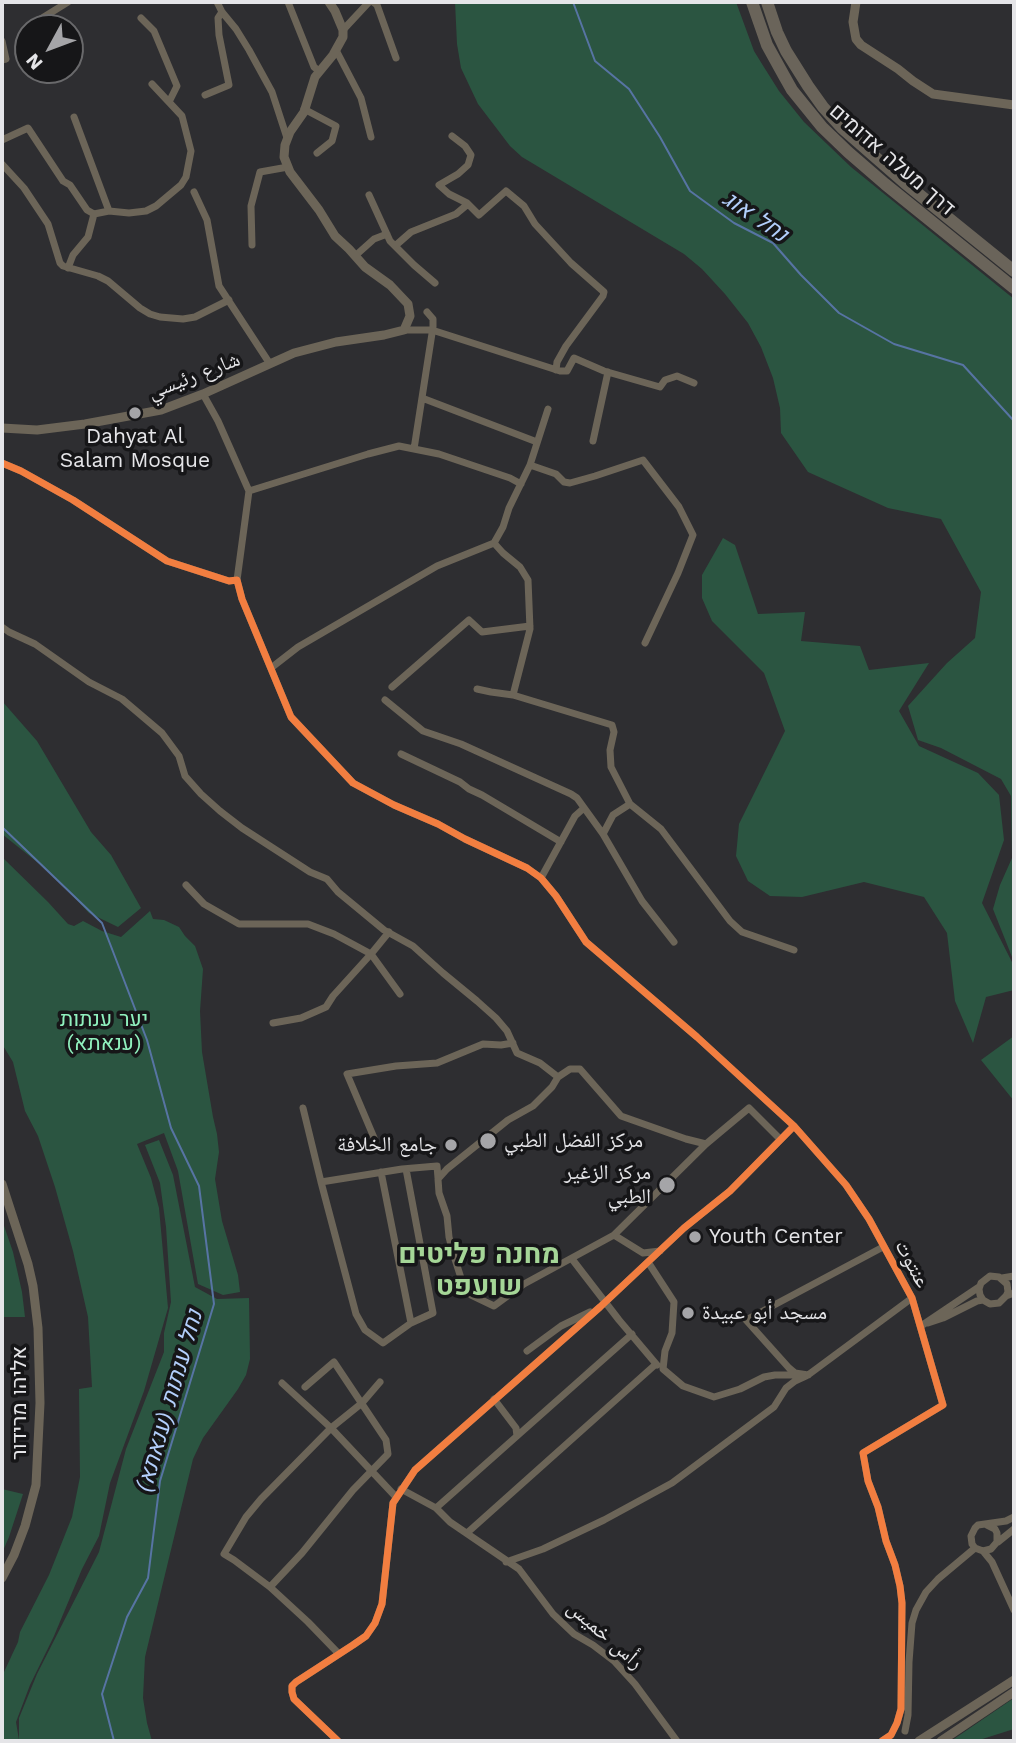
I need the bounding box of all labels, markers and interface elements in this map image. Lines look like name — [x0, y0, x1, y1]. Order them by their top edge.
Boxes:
north arrow — [14, 14, 84, 84]
text: N — [21, 49, 48, 75]
street label: דרך מעלה אדומים — [824, 99, 960, 221]
water label: נחל אוג — [717, 185, 793, 249]
street label: شارع رئيسي — [144, 347, 244, 405]
marker: Dahyat Al Salam Mosque — [127, 405, 143, 421]
place label: Dahyat Al Salam Mosque — [60, 424, 210, 474]
park label: יער ענתות (ענאתא) — [60, 1007, 148, 1057]
place label: مركز الفضل الطبي — [504, 1128, 643, 1154]
marker: مركز الفضل الطبي — [478, 1131, 498, 1151]
place label: جامع الخلافة — [337, 1132, 437, 1158]
marker: جامع الخلافة — [443, 1137, 459, 1153]
place label: مركز الزغير الطبي — [564, 1160, 651, 1210]
marker: مركز الزغير الطبي — [657, 1175, 677, 1195]
place label: Youth Center — [709, 1224, 843, 1250]
marker: Youth Center — [687, 1229, 703, 1245]
street label: عنتوت — [889, 1236, 935, 1292]
district label: מחנה פליטים שועפט — [398, 1238, 560, 1304]
place label: مسجد أبو عبيدة — [702, 1300, 827, 1326]
marker: مسجد أبو عبيدة — [680, 1305, 696, 1321]
water label: נחל ענתות (ענאתא) — [131, 1307, 209, 1495]
street label: אליהו מרידור — [7, 1346, 33, 1460]
street label: رأس خميس — [562, 1595, 648, 1675]

